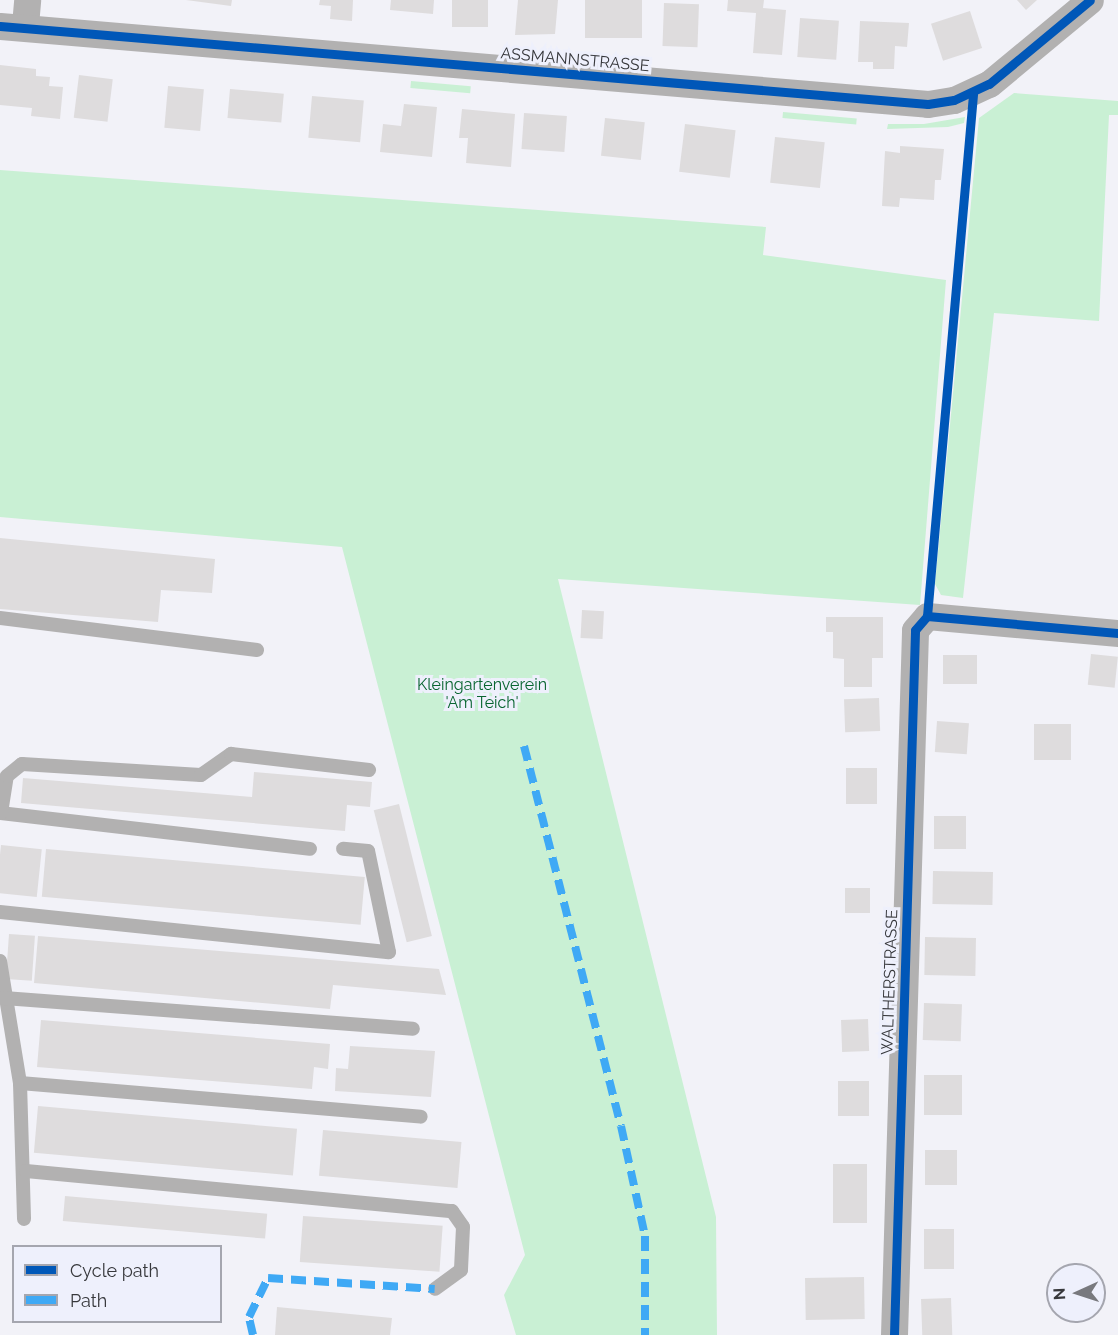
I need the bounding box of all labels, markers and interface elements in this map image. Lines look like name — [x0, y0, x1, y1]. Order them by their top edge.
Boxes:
street label: ASSMANNSTRASSE — [500, 44, 650, 76]
park label: Kleingartenverein 'Am Teich' — [417, 675, 547, 713]
street label: WALTHERSTRASSE — [878, 909, 902, 1055]
legend — [12, 1245, 222, 1323]
text: Cycle path — [70, 1260, 159, 1281]
north arrow — [1046, 1263, 1106, 1323]
text: N — [1050, 1287, 1069, 1300]
text: Path — [70, 1290, 107, 1311]

